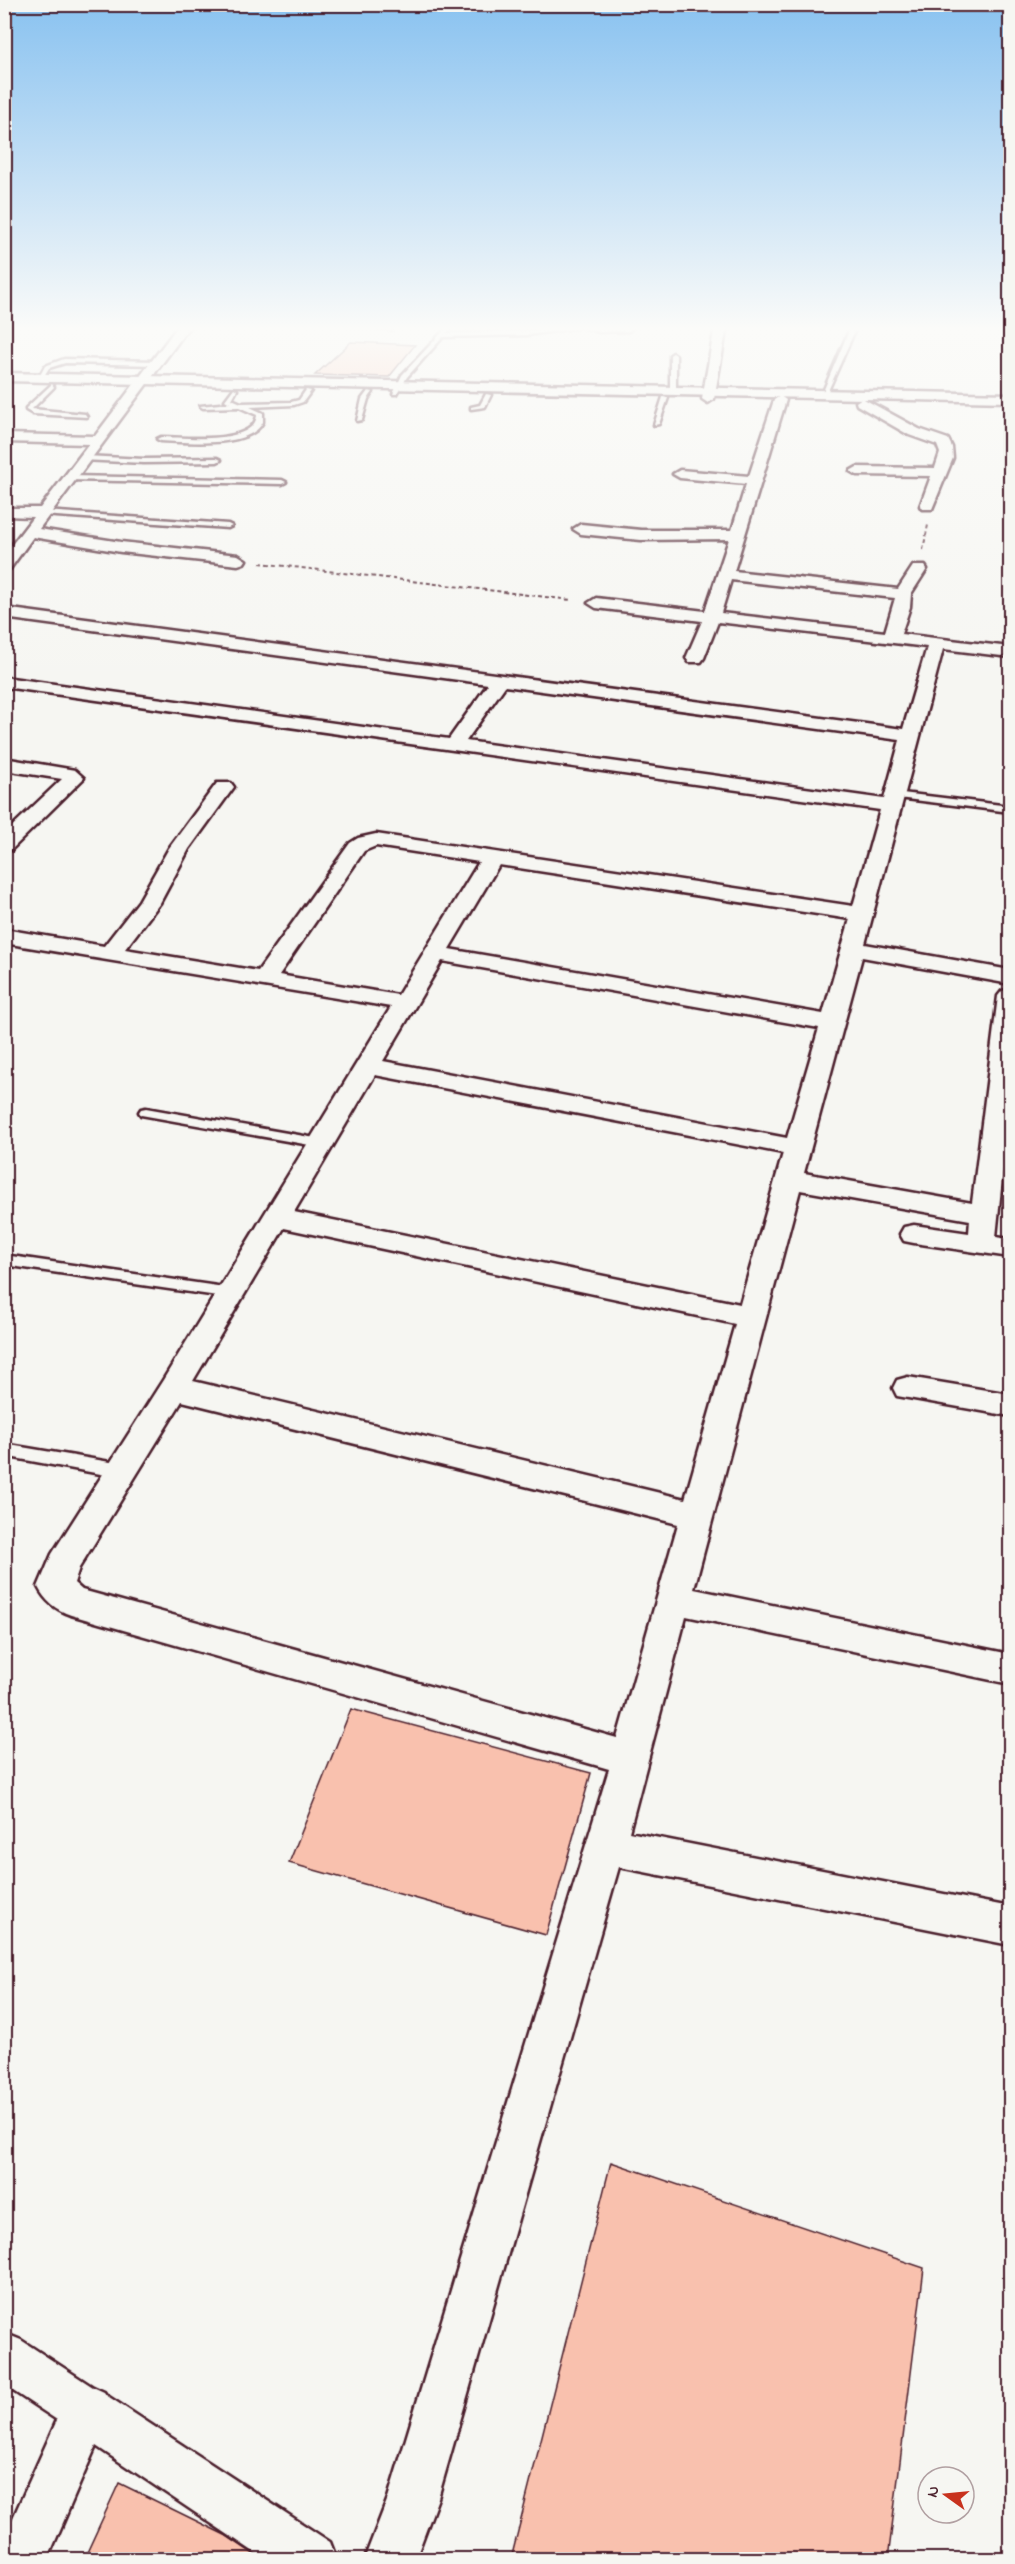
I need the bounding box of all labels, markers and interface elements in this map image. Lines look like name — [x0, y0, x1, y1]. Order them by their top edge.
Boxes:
north arrow — [916, 2465, 976, 2525]
text: N — [920, 2483, 946, 2500]

